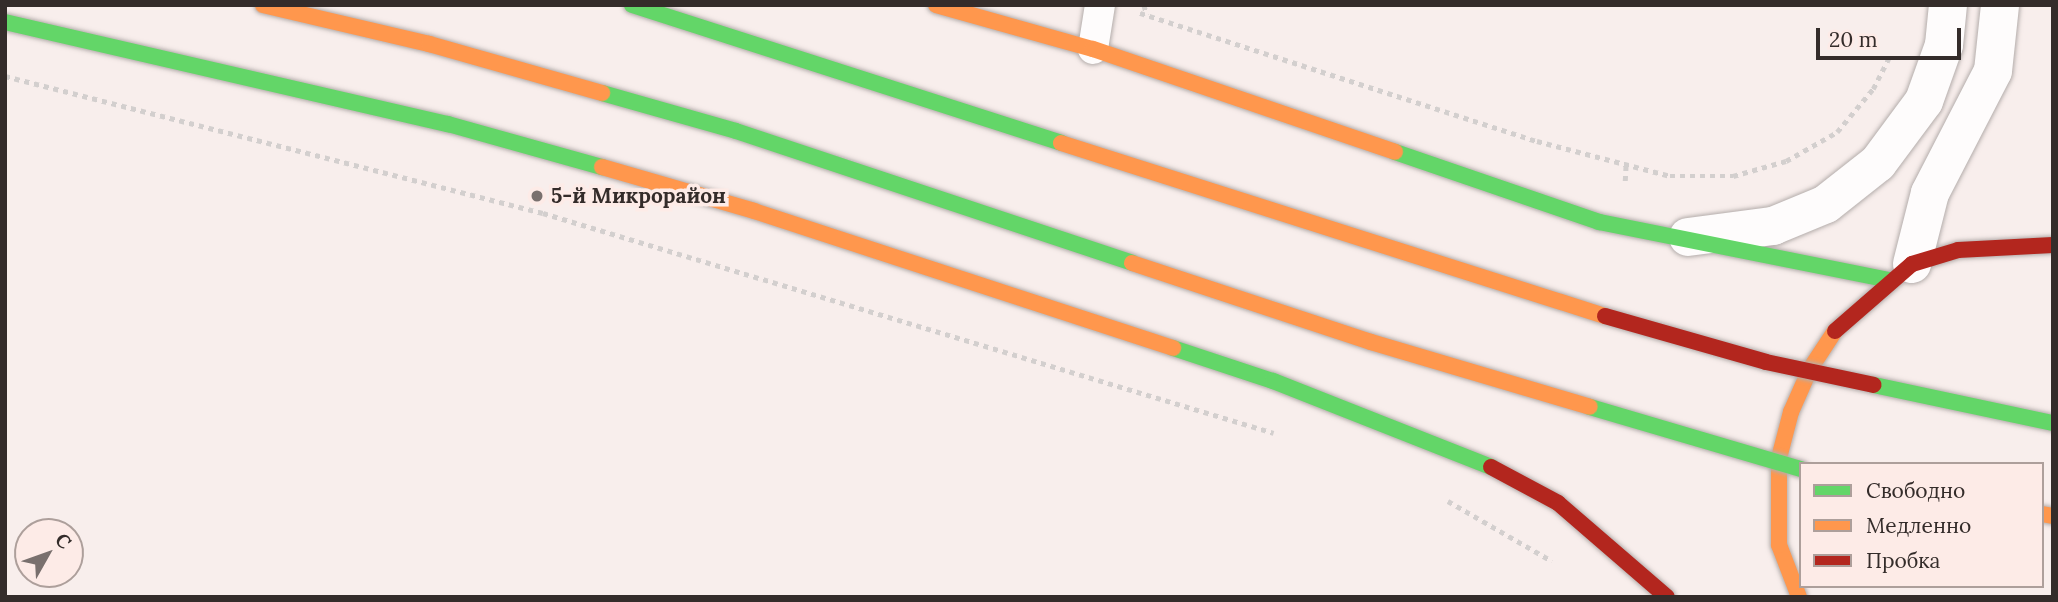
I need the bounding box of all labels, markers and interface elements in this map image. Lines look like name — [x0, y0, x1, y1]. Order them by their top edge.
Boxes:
scale bar — [1820, 14, 1965, 58]
text: 20 m — [1829, 26, 1878, 53]
place label: 5-й Микрорайон — [551, 183, 726, 209]
marker: 5-й Микрорайон — [529, 188, 545, 204]
legend — [1799, 462, 2044, 588]
text: Свободно — [1866, 477, 1965, 504]
text: Медленно — [1866, 512, 1971, 539]
north arrow — [14, 518, 84, 588]
text: С — [50, 528, 77, 554]
text: Пробка — [1866, 547, 1940, 574]

